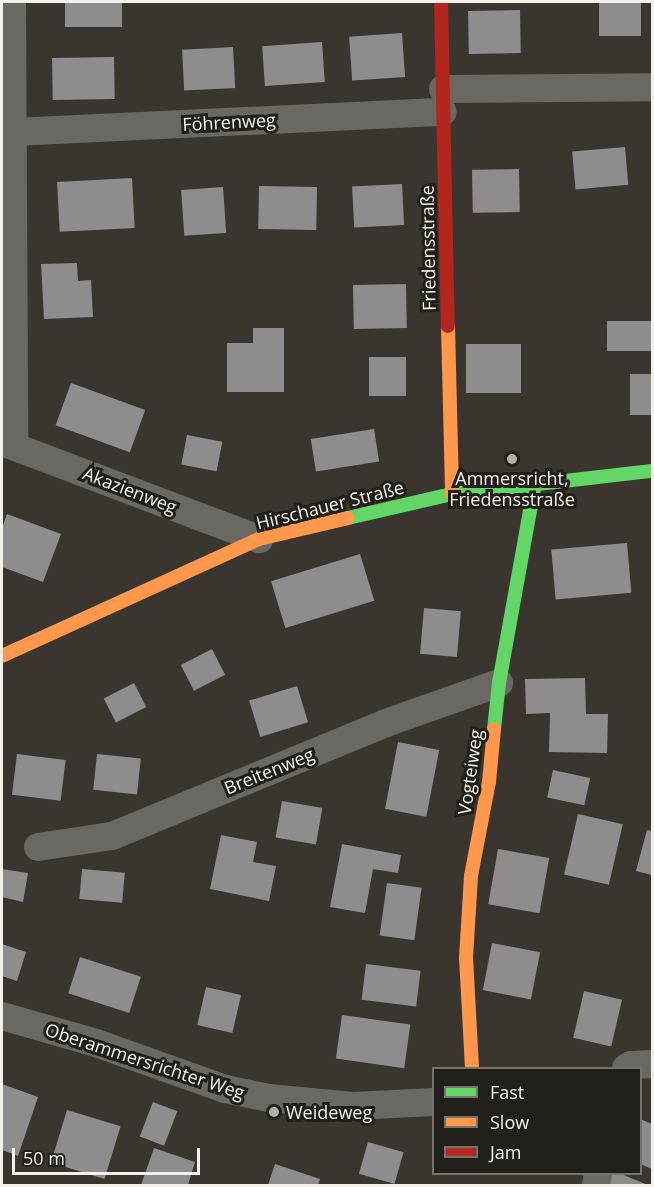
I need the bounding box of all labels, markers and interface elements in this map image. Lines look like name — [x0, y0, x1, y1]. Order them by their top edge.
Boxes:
street label: Föhrenweg — [182, 109, 276, 135]
street label: Friedensstraße — [416, 185, 440, 311]
marker: Ammersricht, Friedensstraße — [505, 452, 519, 466]
street label: Akazienweg — [80, 462, 180, 518]
place label: Ammersricht, Friedensstraße — [449, 468, 575, 510]
street label: Hirschauer Straße — [254, 476, 406, 534]
street label: Vogteiweg — [453, 728, 487, 816]
street label: Breitenweg — [221, 743, 317, 799]
street label: Oberammersrichter Weg — [43, 1019, 247, 1103]
legend — [432, 1067, 642, 1175]
text: Fast — [490, 1080, 524, 1104]
place label: Weideweg — [286, 1101, 372, 1123]
marker: Weideweg — [267, 1105, 281, 1119]
text: Slow — [490, 1110, 529, 1134]
scale bar — [15, 1136, 202, 1174]
text: Jam — [490, 1140, 522, 1164]
text: 50 m — [23, 1146, 65, 1170]

